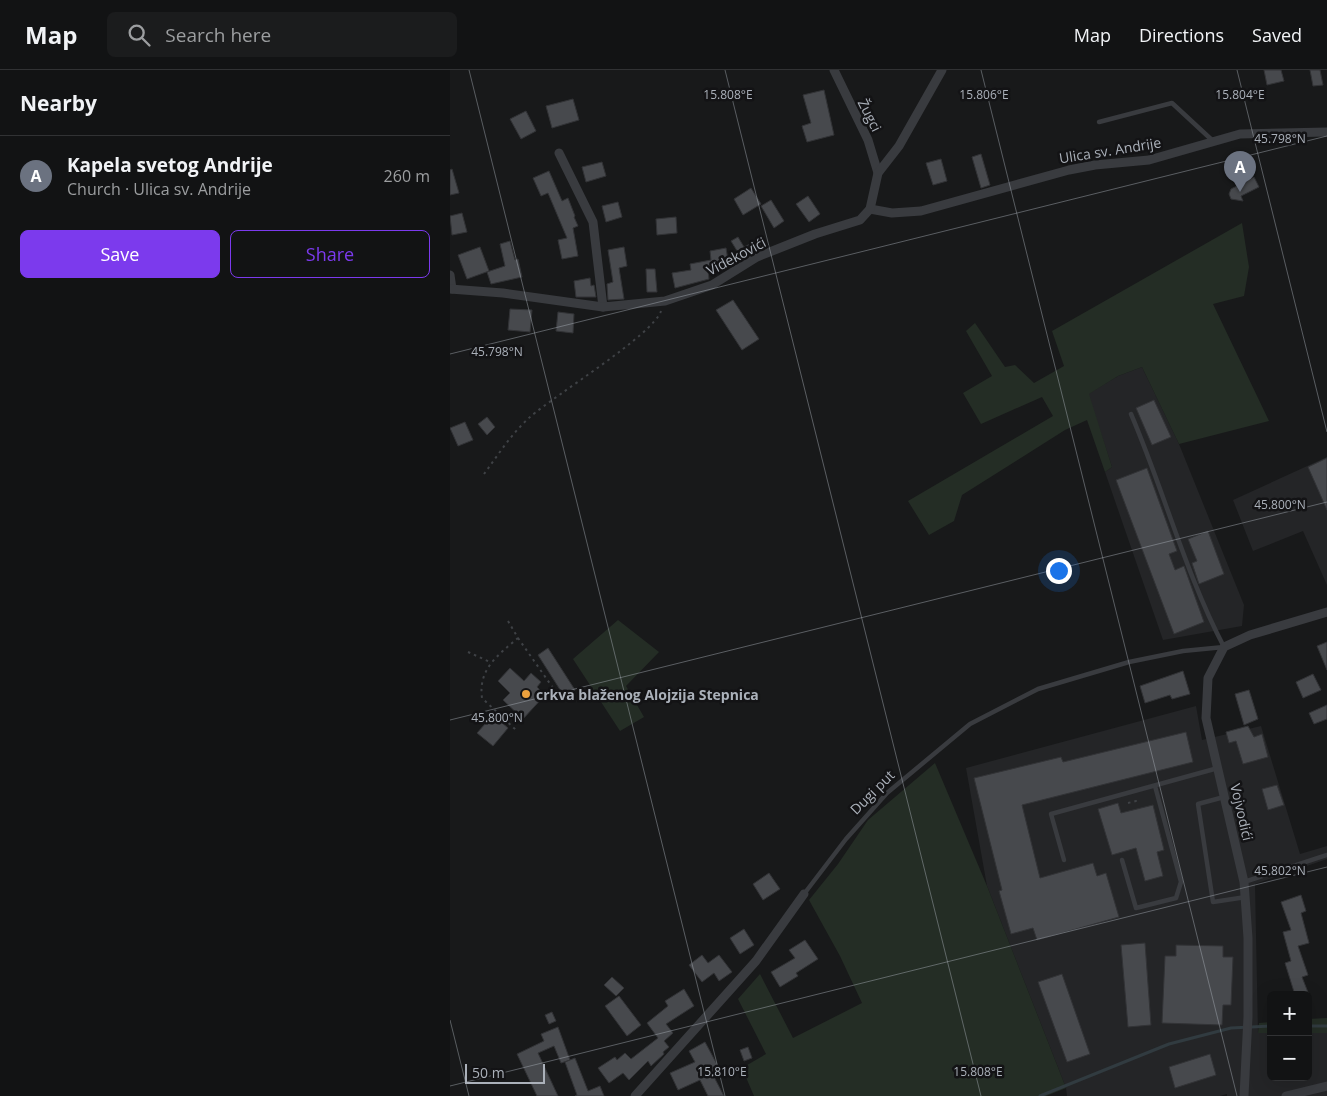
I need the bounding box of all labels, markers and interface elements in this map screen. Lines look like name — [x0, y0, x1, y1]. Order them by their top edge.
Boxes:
search box — [107, 12, 457, 57]
text: Map — [25, 18, 77, 51]
icon: search — [125, 21, 153, 49]
text: Search here — [165, 22, 271, 48]
text: Map — [1074, 23, 1111, 47]
text: Directions — [1139, 23, 1224, 47]
text: Saved — [1252, 23, 1302, 47]
text: 15.808°E — [703, 86, 753, 103]
text: 15.806°E — [959, 86, 1009, 103]
text: 15.804°E — [1215, 86, 1265, 103]
text: Nearby — [20, 89, 97, 117]
street label: Žugci — [854, 95, 886, 135]
text: 45.798°N — [1254, 130, 1306, 147]
street label: Ulica sv. Andrije — [1058, 133, 1163, 167]
pin: A — [1224, 151, 1256, 192]
text: Kapela svetog Andrije — [67, 152, 273, 178]
text: A — [30, 165, 42, 187]
text: 260 m — [384, 165, 430, 187]
text: Church · Ulica sv. Andrije — [67, 178, 251, 200]
button: Save — [20, 230, 220, 278]
button: Share — [230, 230, 430, 278]
street label: Videkovići — [703, 232, 769, 280]
text: 45.798°N — [471, 343, 523, 360]
text: 45.800°N — [1254, 496, 1306, 513]
your location — [1046, 558, 1072, 584]
place label: crkva blaženog Alojzija Stepnica — [536, 685, 759, 704]
marker: crkva blaženog Alojzija Stepnica — [520, 688, 532, 700]
text: 45.800°N — [471, 709, 523, 726]
street label: Dugi put — [846, 766, 898, 818]
street label: Vojvodići — [1226, 782, 1258, 842]
text: 45.802°N — [1254, 862, 1306, 879]
map controls — [1267, 991, 1312, 1081]
button: + — [1267, 991, 1312, 1036]
button: − — [1267, 1036, 1312, 1081]
scale bar — [465, 1061, 545, 1084]
text: 50 m — [472, 1063, 505, 1082]
text: 15.810°E — [697, 1063, 747, 1080]
text: 15.808°E — [953, 1063, 1003, 1080]

